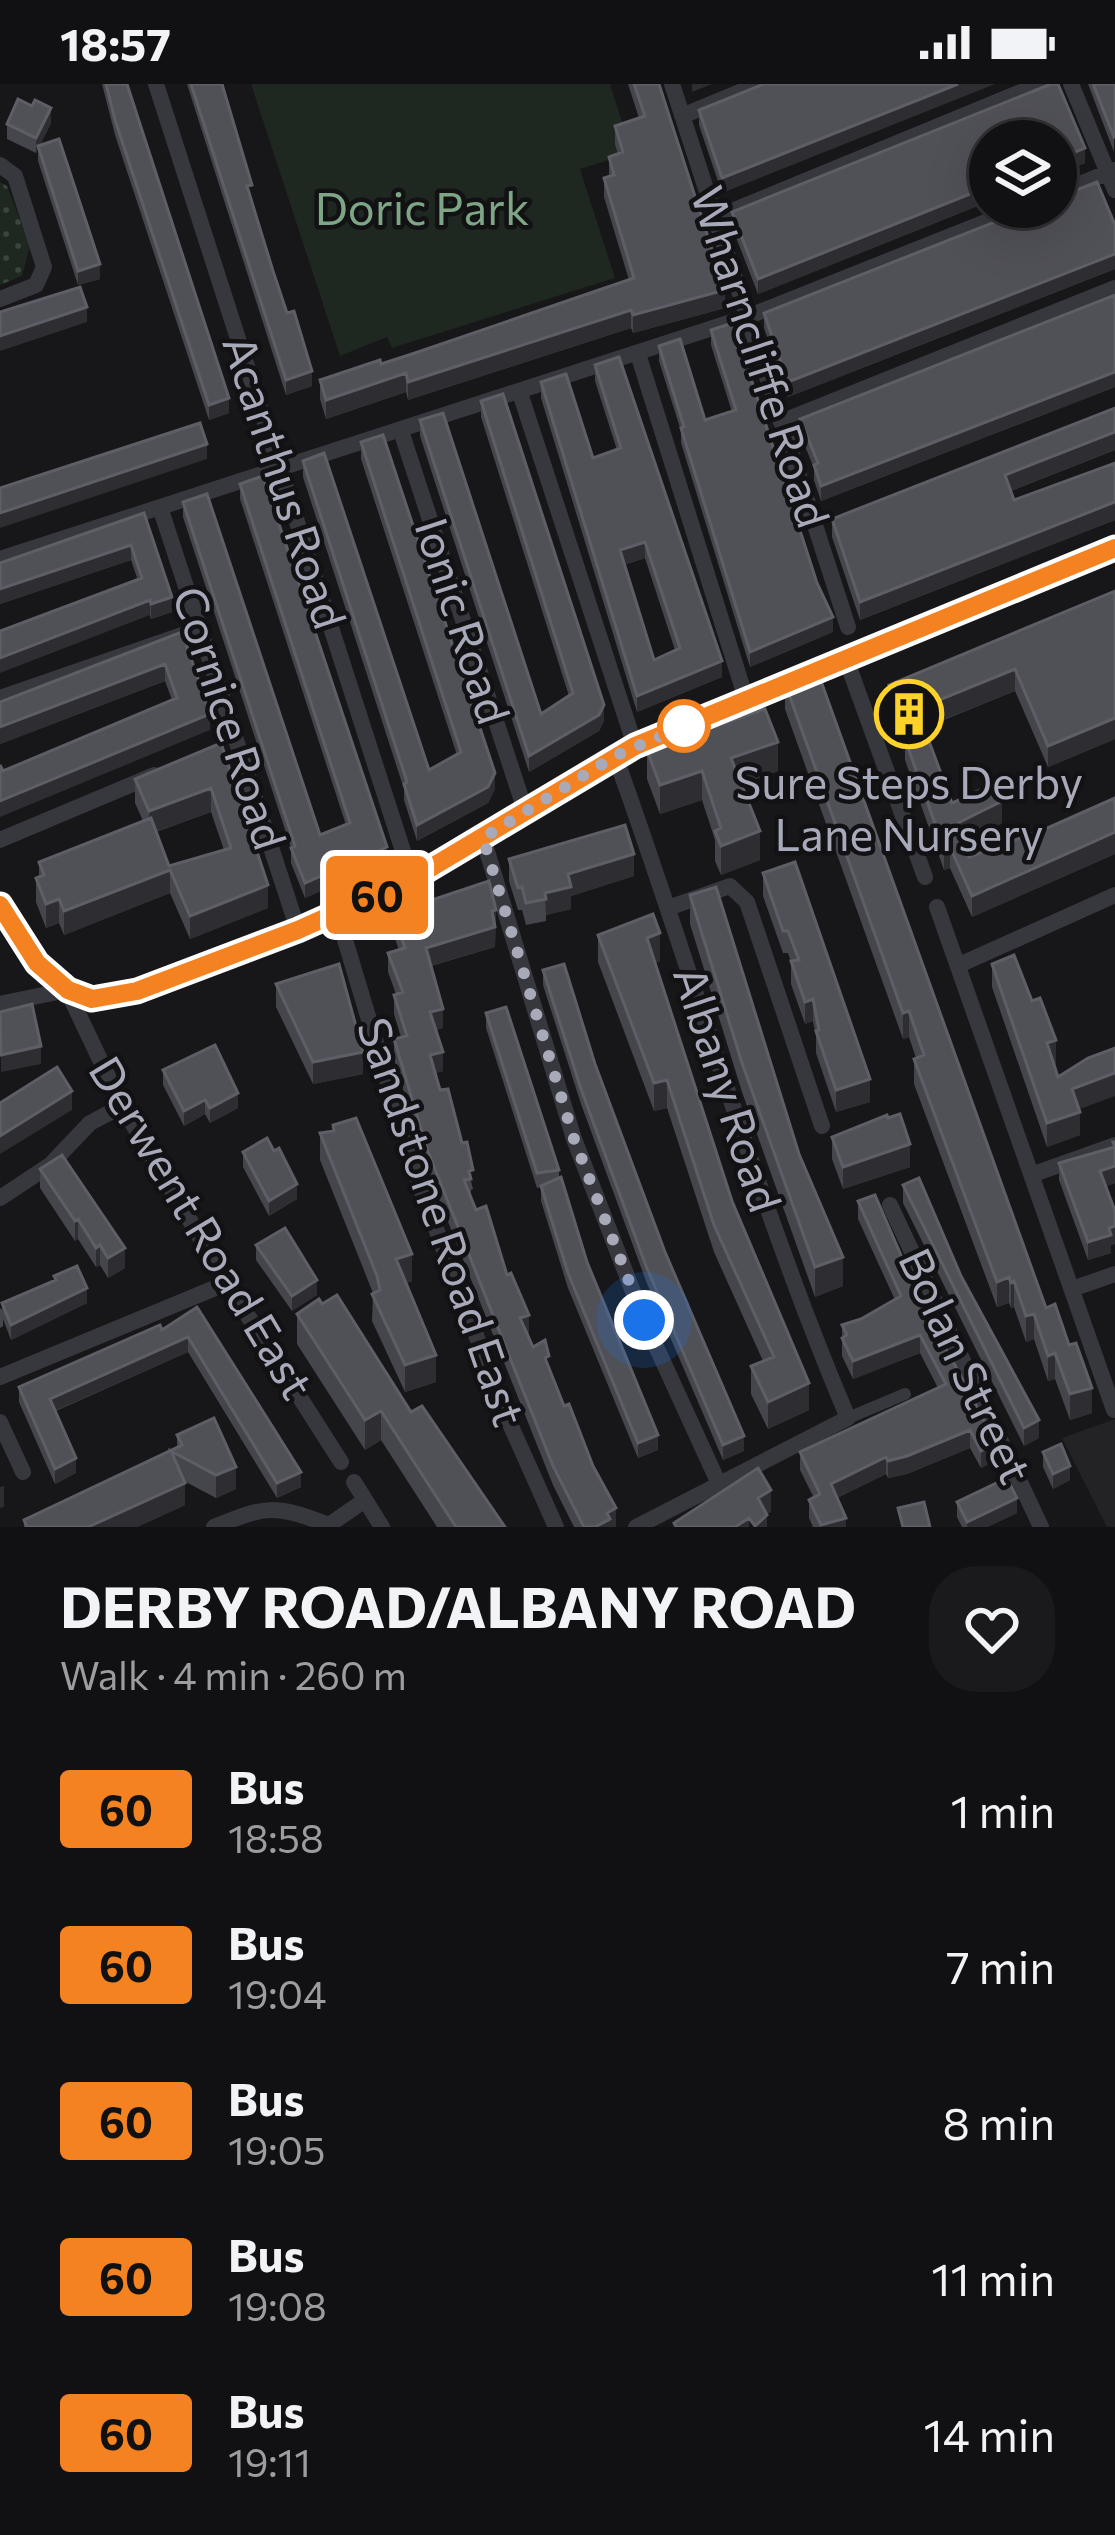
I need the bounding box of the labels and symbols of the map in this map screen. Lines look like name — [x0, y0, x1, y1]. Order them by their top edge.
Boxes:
park label: Doric Park — [315, 179, 529, 234]
street label: Wharncliffe Road — [681, 179, 843, 534]
street label: Acanthus Road — [213, 328, 360, 635]
street label: Ionic Road — [405, 511, 523, 730]
street label: Cornice Road — [163, 579, 300, 855]
building icon: Sure Steps Derby Lane Nursery — [874, 679, 944, 749]
unlabelled marker — [659, 701, 709, 751]
place label: Sure Steps Derby Lane Nursery — [735, 753, 1083, 860]
line badge: 60 — [323, 856, 431, 934]
street label: Albany Road — [664, 959, 795, 1218]
street label: Sandstone Road East — [348, 1010, 539, 1432]
street label: Derwent Road East — [79, 1046, 327, 1408]
street label: Bolan Street — [889, 1239, 1046, 1491]
your location — [614, 1290, 674, 1350]

